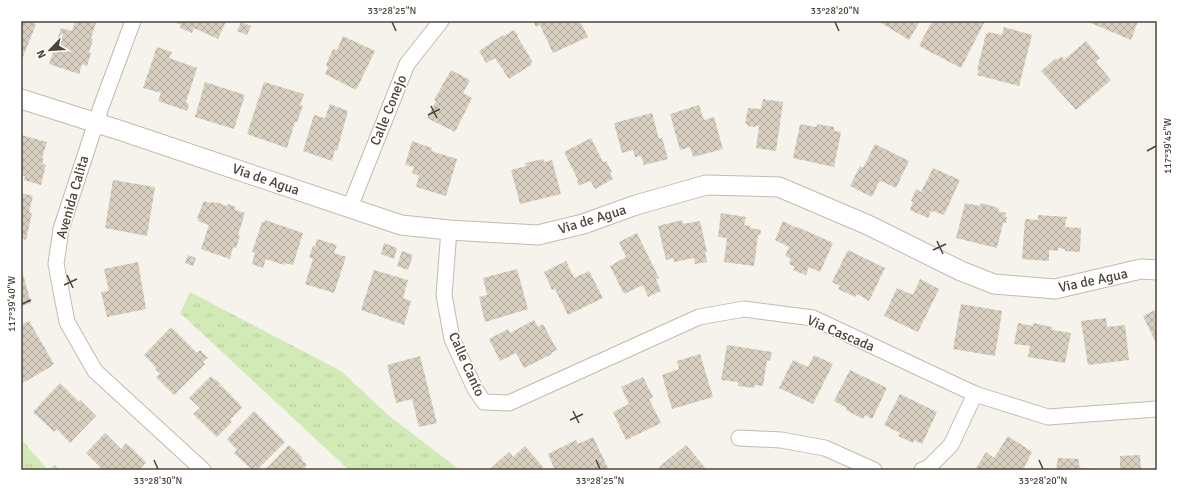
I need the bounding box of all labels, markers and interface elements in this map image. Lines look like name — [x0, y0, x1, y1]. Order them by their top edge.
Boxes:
text: 33°28'25"N — [368, 5, 416, 17]
text: 33°28'20"N — [811, 5, 859, 17]
north arrow — [30, 30, 70, 70]
text: N — [34, 48, 49, 60]
street label: Calle Conejo — [367, 72, 410, 148]
text: 117°39'45"W — [1162, 118, 1174, 174]
street label: Avenida Calita — [52, 154, 92, 241]
street label: Via de Agua — [230, 160, 302, 199]
street label: Via de Agua — [556, 201, 628, 238]
street label: Via de Agua — [1057, 265, 1129, 296]
text: 117°39'40"W — [6, 276, 18, 332]
street label: Via Cascada — [804, 312, 877, 355]
street label: Calle Canto — [445, 329, 488, 399]
text: 33°28'30"N — [134, 475, 182, 487]
text: 33°28'25"N — [576, 475, 624, 487]
text: 33°28'20"N — [1019, 475, 1067, 487]

